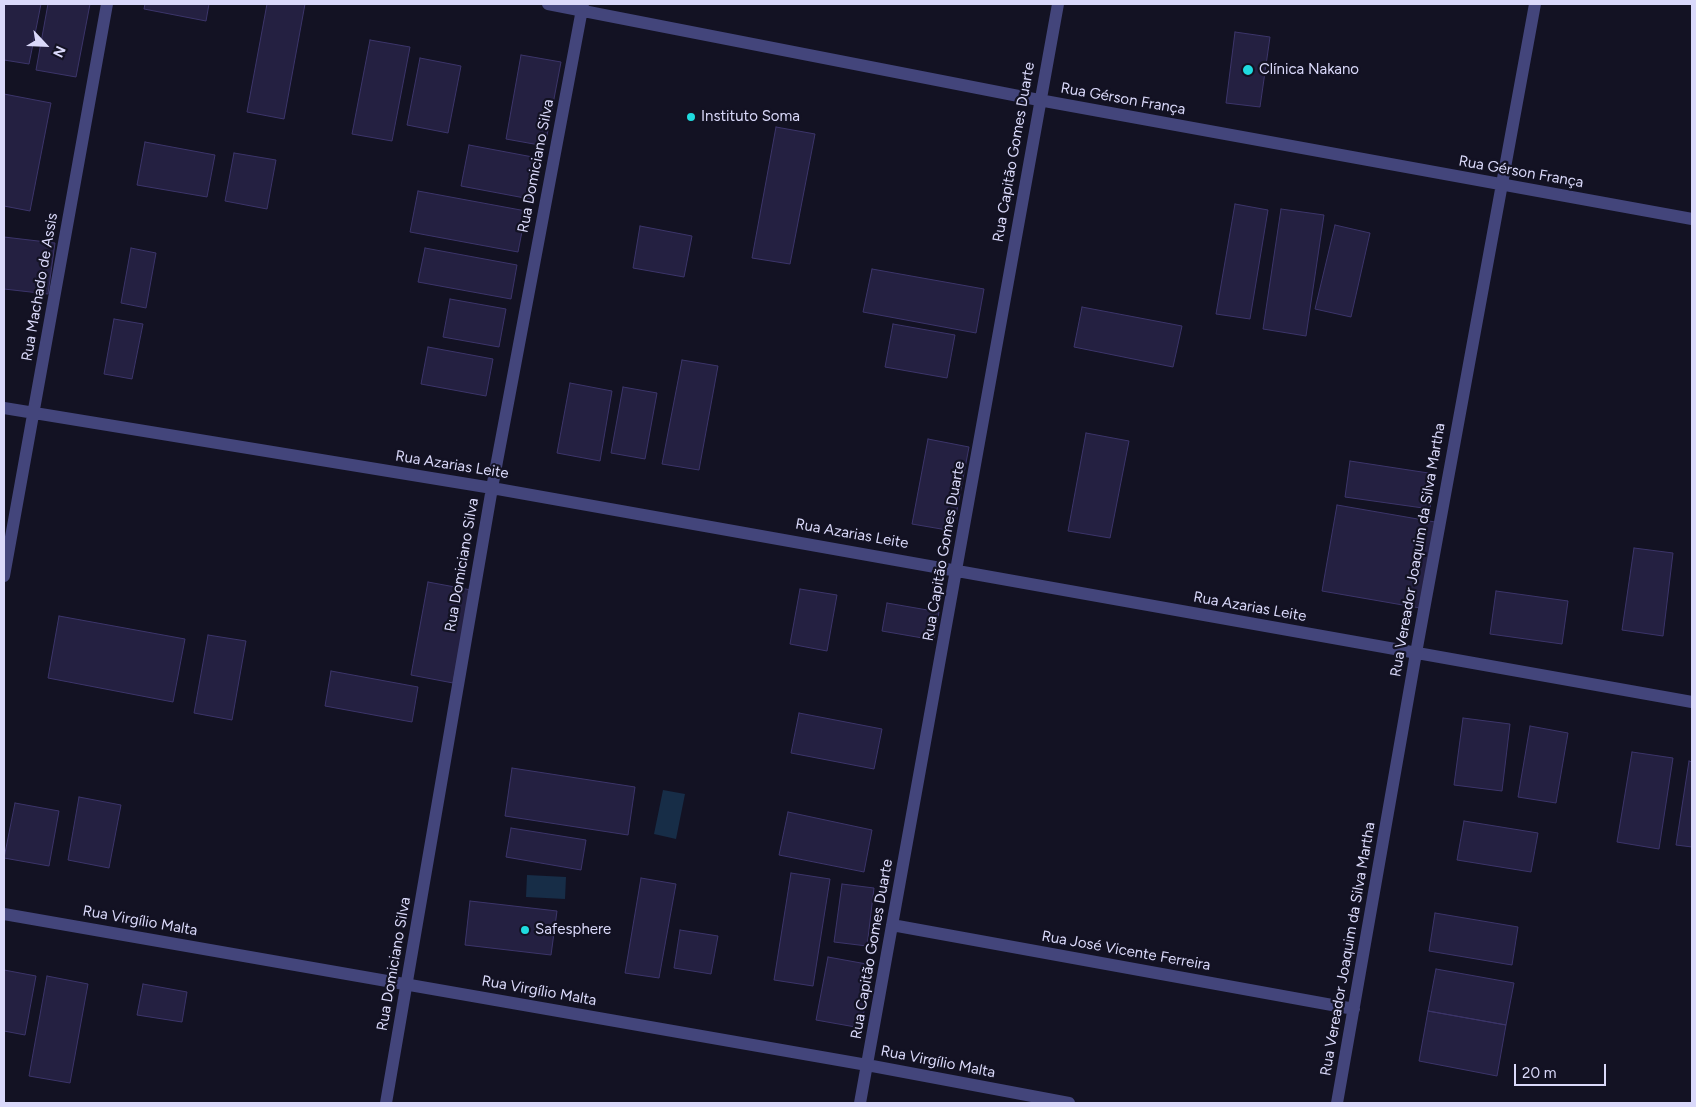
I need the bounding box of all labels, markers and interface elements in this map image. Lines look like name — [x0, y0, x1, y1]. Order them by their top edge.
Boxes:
north arrow — [20, 20, 70, 70]
text: N — [49, 43, 69, 60]
street label: Rua Capitão Gomes Duarte — [989, 61, 1039, 243]
place label: Clínica Nakano — [1259, 61, 1359, 79]
marker: Clínica Nakano — [1241, 63, 1255, 77]
street label: Rua Gérson França — [1059, 79, 1187, 119]
street label: Rua Domiciano Silva — [514, 98, 558, 234]
place label: Instituto Soma — [701, 108, 800, 126]
marker: Instituto Soma — [685, 111, 697, 123]
street label: Rua Gérson França — [1457, 152, 1585, 192]
street label: Rua Machado de Assis — [18, 212, 62, 362]
street label: Rua Vereador Joaquim da Silva Martha — [1387, 422, 1449, 678]
street label: Rua Azarias Leite — [394, 447, 510, 483]
street label: Rua Capitão Gomes Duarte — [919, 460, 969, 642]
street label: Rua Domiciano Silva — [441, 497, 483, 633]
street label: Rua Azarias Leite — [794, 515, 910, 553]
street label: Rua Azarias Leite — [1192, 588, 1308, 626]
street label: Rua Vereador Joaquim da Silva Martha — [1317, 821, 1379, 1077]
street label: Rua Capitão Gomes Duarte — [847, 858, 897, 1040]
street label: Rua Domiciano Silva — [373, 896, 415, 1032]
street label: Rua Virgílio Malta — [81, 902, 199, 940]
place label: Safesphere — [535, 921, 611, 939]
marker: Safesphere — [519, 924, 531, 936]
street label: Rua José Vicente Ferreira — [1040, 927, 1212, 975]
street label: Rua Virgílio Malta — [480, 972, 598, 1010]
street label: Rua Virgílio Malta — [879, 1042, 997, 1082]
scale bar — [1516, 1054, 1608, 1086]
text: 20 m — [1522, 1064, 1556, 1082]

